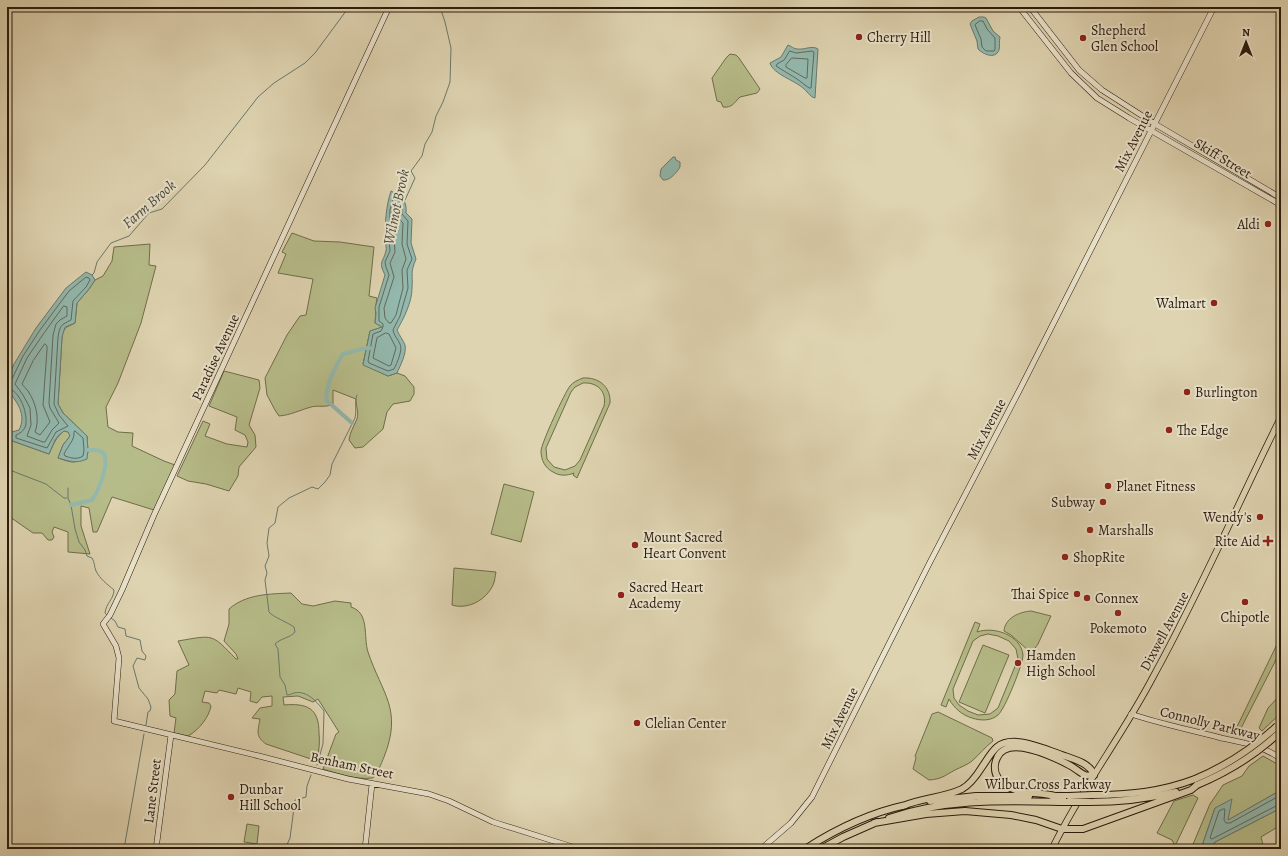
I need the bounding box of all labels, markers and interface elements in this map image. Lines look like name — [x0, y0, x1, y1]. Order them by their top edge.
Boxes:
place label: Shepherd Glen School — [1091, 21, 1159, 56]
north arrow — [1226, 22, 1266, 62]
text: N — [1242, 25, 1250, 40]
place label: Cherry Hill — [867, 28, 931, 47]
marker: Cherry Hill — [854, 32, 864, 42]
marker: Shepherd Glen School — [1078, 33, 1088, 43]
street label: Mix Avenue — [1110, 107, 1157, 175]
street label: Skiff Street — [1190, 134, 1255, 183]
water label: Wilmot Brook — [378, 167, 414, 247]
water label: Farm Brook — [118, 175, 180, 233]
place label: Aldi — [1236, 215, 1260, 234]
marker: Aldi — [1263, 219, 1273, 229]
place label: Walmart — [1155, 294, 1206, 313]
marker: Walmart — [1209, 298, 1219, 308]
street label: Paradise Avenue — [187, 311, 244, 404]
place label: Burlington — [1195, 383, 1258, 402]
marker: Burlington — [1182, 387, 1192, 397]
street label: Mix Avenue — [962, 395, 1011, 463]
place label: The Edge — [1177, 421, 1229, 440]
marker: The Edge — [1164, 425, 1174, 435]
place label: Planet Fitness — [1116, 477, 1196, 496]
marker: Planet Fitness — [1103, 481, 1113, 491]
place label: Subway — [1051, 493, 1096, 512]
marker: Subway — [1098, 497, 1108, 507]
place label: Wendy's — [1202, 508, 1252, 527]
marker: Wendy's — [1255, 512, 1265, 522]
place label: Marshalls — [1098, 521, 1154, 540]
marker: Marshalls — [1085, 525, 1095, 535]
place label: Mount Sacred Heart Convent — [643, 528, 727, 563]
place label: Rite Aid — [1215, 532, 1260, 551]
marker: Rite Aid — [1263, 536, 1273, 546]
marker: Mount Sacred Heart Convent — [630, 540, 640, 550]
place label: ShopRite — [1073, 548, 1125, 567]
marker: ShopRite — [1060, 552, 1070, 562]
place label: Sacred Heart Academy — [628, 578, 704, 613]
place label: Thai Spice — [1011, 585, 1069, 604]
street label: Dixwell Avenue — [1135, 588, 1193, 674]
marker: Thai Spice — [1072, 589, 1082, 599]
place label: Connex — [1095, 589, 1139, 608]
marker: Sacred Heart Academy — [616, 590, 626, 600]
marker: Connex — [1082, 593, 1092, 603]
marker: Chipotle — [1240, 597, 1250, 607]
marker: Pokemoto — [1113, 608, 1123, 618]
place label: Chipotle — [1221, 608, 1269, 627]
place label: Pokemoto — [1089, 619, 1147, 638]
place label: Hamden High School — [1026, 646, 1096, 681]
marker: Hamden High School — [1013, 658, 1023, 668]
street label: Mix Avenue — [816, 684, 863, 752]
street label: Connolly Parkway — [1158, 702, 1262, 745]
place label: Clelian Center — [645, 714, 727, 733]
marker: Clelian Center — [632, 718, 642, 728]
street label: Benham Street — [308, 747, 396, 784]
street label: Lane Street — [139, 757, 166, 824]
street label: Wilbur Cross Parkway — [984, 775, 1112, 794]
place label: Dunbar Hill School — [239, 780, 301, 815]
marker: Dunbar Hill School — [226, 792, 236, 802]

